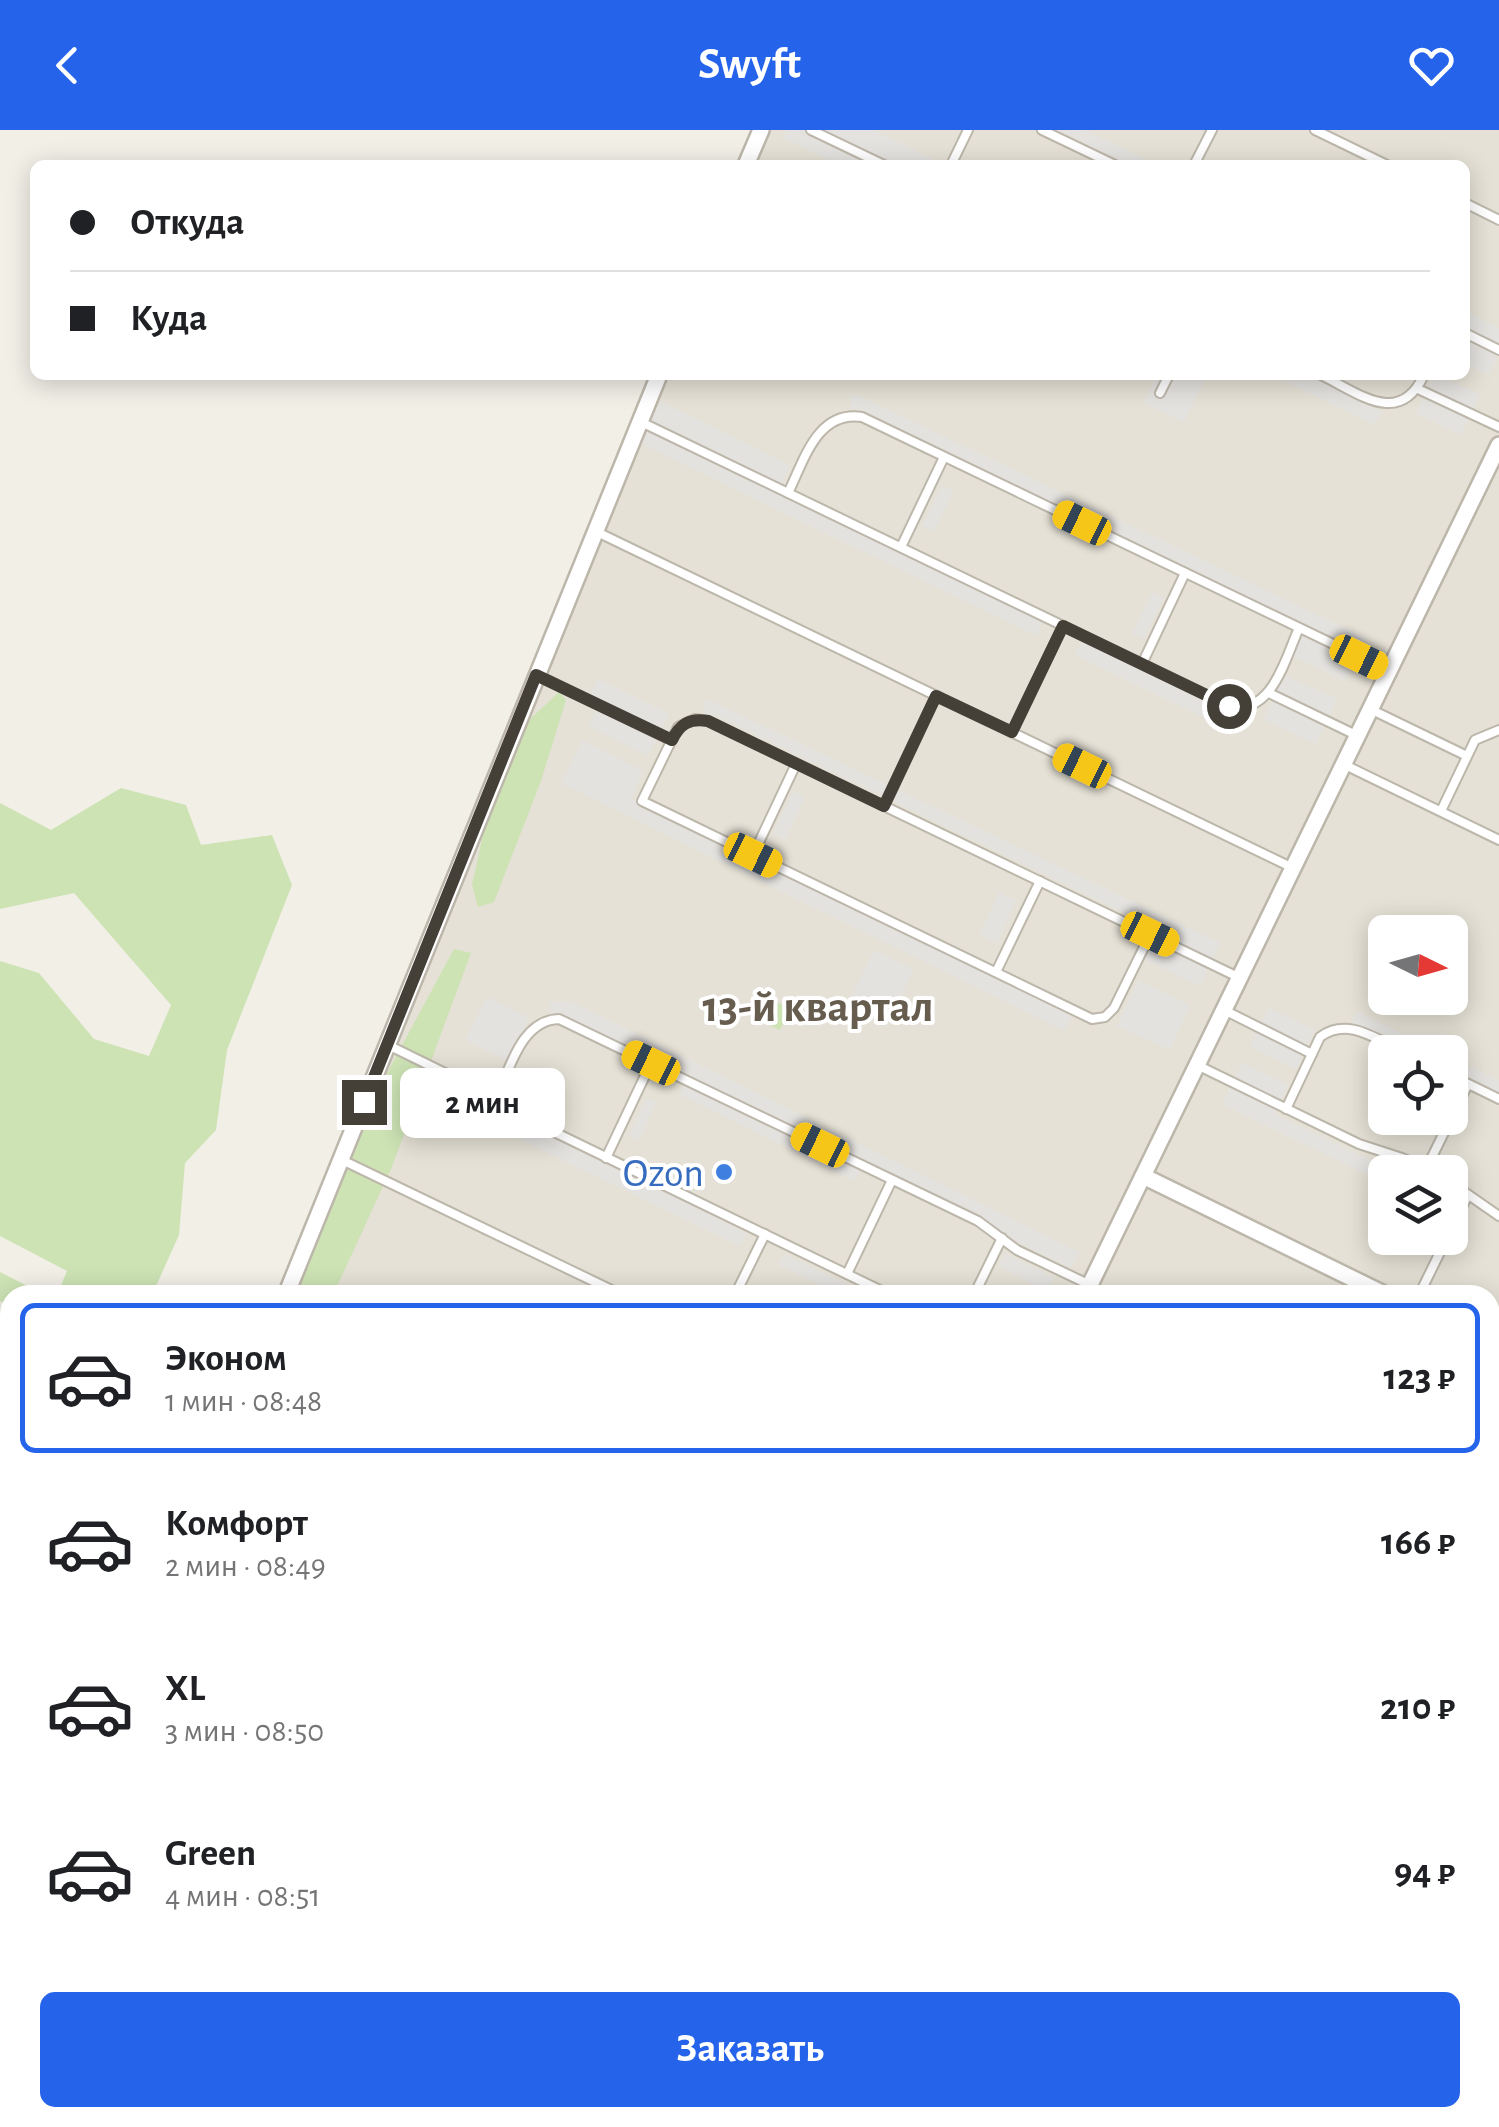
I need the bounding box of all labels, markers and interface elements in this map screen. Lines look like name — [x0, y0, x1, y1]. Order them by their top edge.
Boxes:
icon: back — [40, 38, 95, 93]
icon: heart — [1404, 38, 1459, 93]
text: Swyft — [698, 42, 801, 87]
text: Откуда — [130, 204, 244, 242]
text: Куда — [130, 300, 207, 338]
car — [1048, 496, 1116, 550]
car — [1325, 630, 1393, 684]
route start — [1207, 684, 1252, 729]
car — [1048, 739, 1116, 793]
car — [719, 828, 787, 882]
car — [1116, 907, 1184, 961]
north arrow — [1368, 915, 1468, 1015]
map controls — [1368, 915, 1468, 1255]
district label: 13-й квартал — [702, 985, 934, 1030]
button: locate — [1368, 1035, 1468, 1135]
car — [617, 1036, 685, 1090]
callout: 2 мин — [399, 1067, 564, 1137]
route end — [342, 1080, 387, 1125]
text: 2 мин — [445, 1087, 520, 1119]
car — [786, 1118, 854, 1172]
place label: Ozon — [623, 1154, 704, 1194]
button: layers — [1368, 1155, 1468, 1255]
marker: Ozon — [713, 1161, 735, 1183]
icon: car — [45, 1333, 135, 1423]
text: Эконом — [165, 1340, 287, 1378]
text: 123 ₽ — [1384, 1359, 1455, 1397]
text: 1 мин · 08:48 — [165, 1385, 322, 1417]
icon: car — [45, 1498, 135, 1588]
text: Комфорт — [165, 1505, 308, 1543]
text: 166 ₽ — [1381, 1524, 1455, 1562]
text: 2 мин · 08:49 — [165, 1550, 326, 1582]
icon: car — [45, 1663, 135, 1753]
text: XL — [165, 1670, 205, 1708]
text: 210 ₽ — [1380, 1689, 1455, 1727]
text: 3 мин · 08:50 — [165, 1715, 324, 1747]
icon: car — [45, 1828, 135, 1918]
text: Green — [165, 1835, 256, 1873]
text: 94 ₽ — [1394, 1854, 1455, 1892]
text: 4 мин · 08:51 — [165, 1880, 321, 1912]
button: Заказать — [40, 1992, 1460, 2107]

